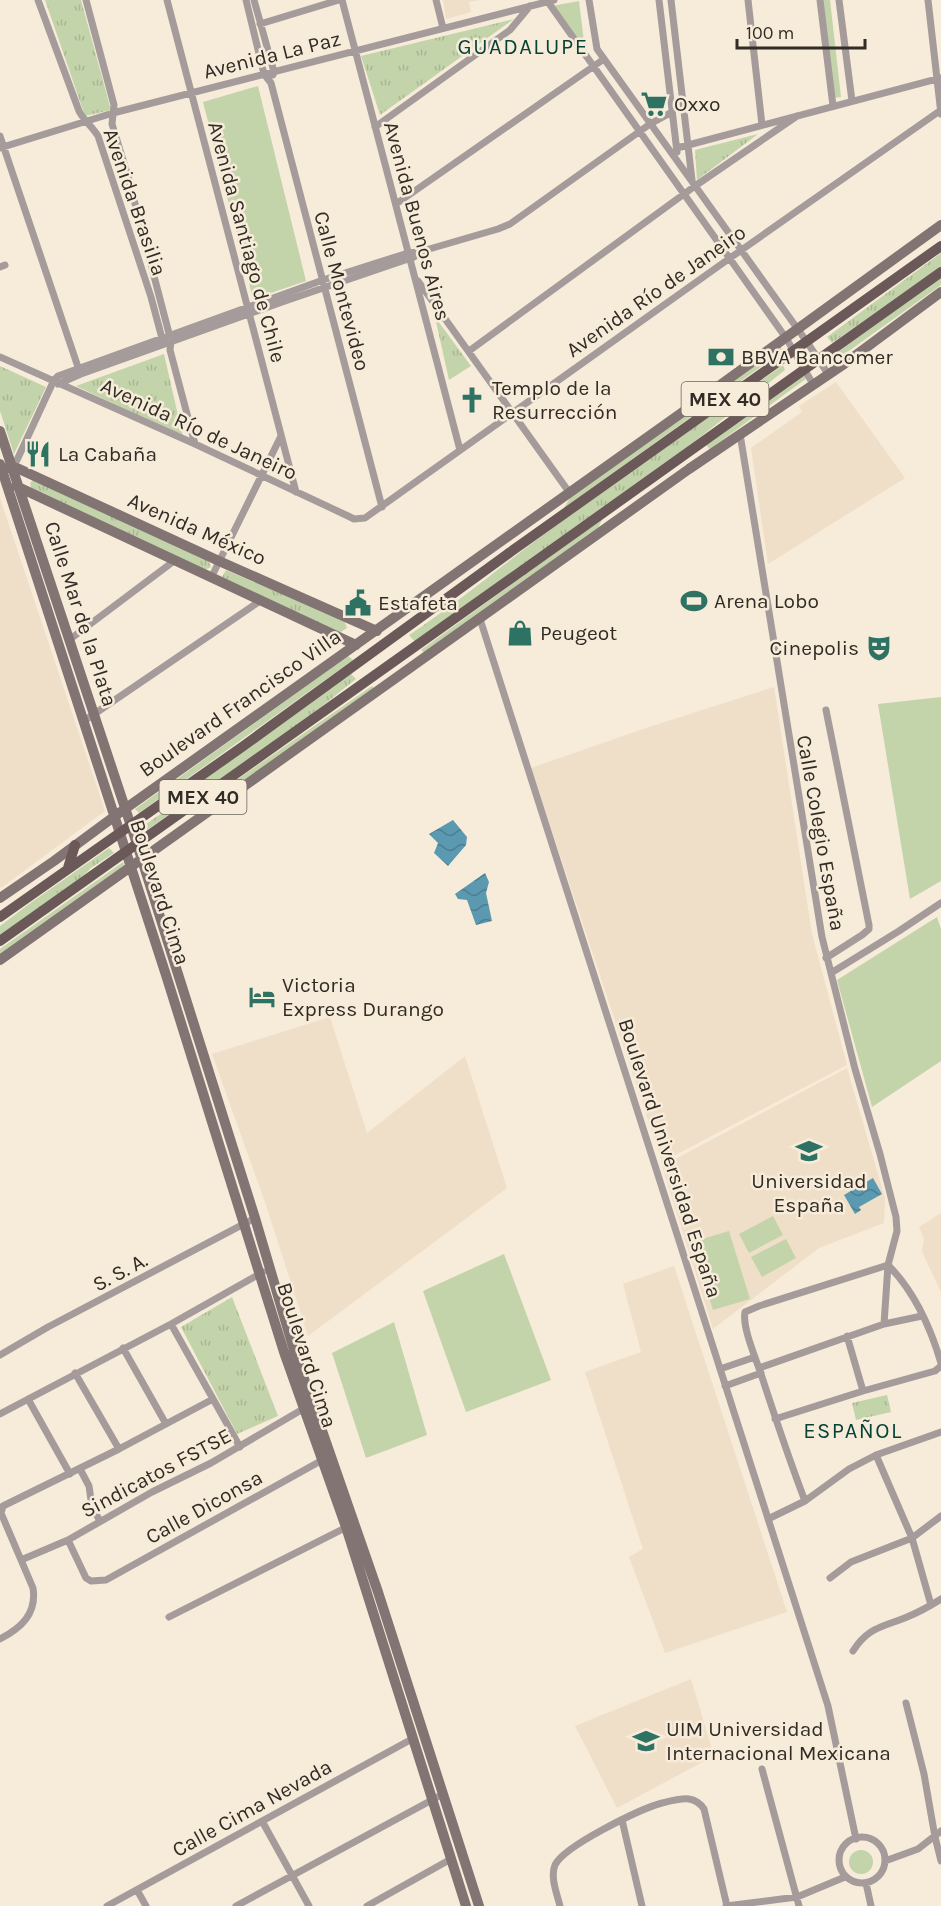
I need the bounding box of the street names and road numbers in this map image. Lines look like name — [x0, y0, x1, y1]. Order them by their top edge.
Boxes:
street label: Avenida La Paz — [201, 26, 343, 84]
street label: Avenida Santiago de Chile — [203, 119, 291, 365]
street label: Avenida Buenos Aires — [379, 119, 455, 323]
street label: Avenida Brasilia — [99, 125, 171, 279]
street label: Calle Montevideo — [309, 209, 375, 373]
street label: Avenida Río de Janeiro — [562, 220, 750, 362]
street label: Avenida Río de Janeiro — [97, 373, 301, 485]
road number: MEX 40 — [682, 382, 768, 416]
street label: Avenida México — [124, 488, 270, 570]
street label: Calle Mar de la Plata — [40, 518, 122, 710]
street label: Boulevard Francisco Villa — [135, 624, 345, 782]
street label: Calle Colegio España — [792, 733, 850, 933]
road number: MEX 40 — [160, 780, 246, 814]
street label: Boulevard Cima — [125, 816, 195, 968]
street label: Boulevard Universidad España — [613, 1015, 727, 1301]
street label: S. S. A. — [88, 1248, 152, 1296]
street label: Boulevard Cima — [272, 1279, 342, 1431]
street label: Sindicatos FSTSE — [77, 1423, 235, 1523]
street label: Calle Diconsa — [141, 1465, 267, 1549]
street label: Calle Cima Nevada — [168, 1754, 336, 1862]

